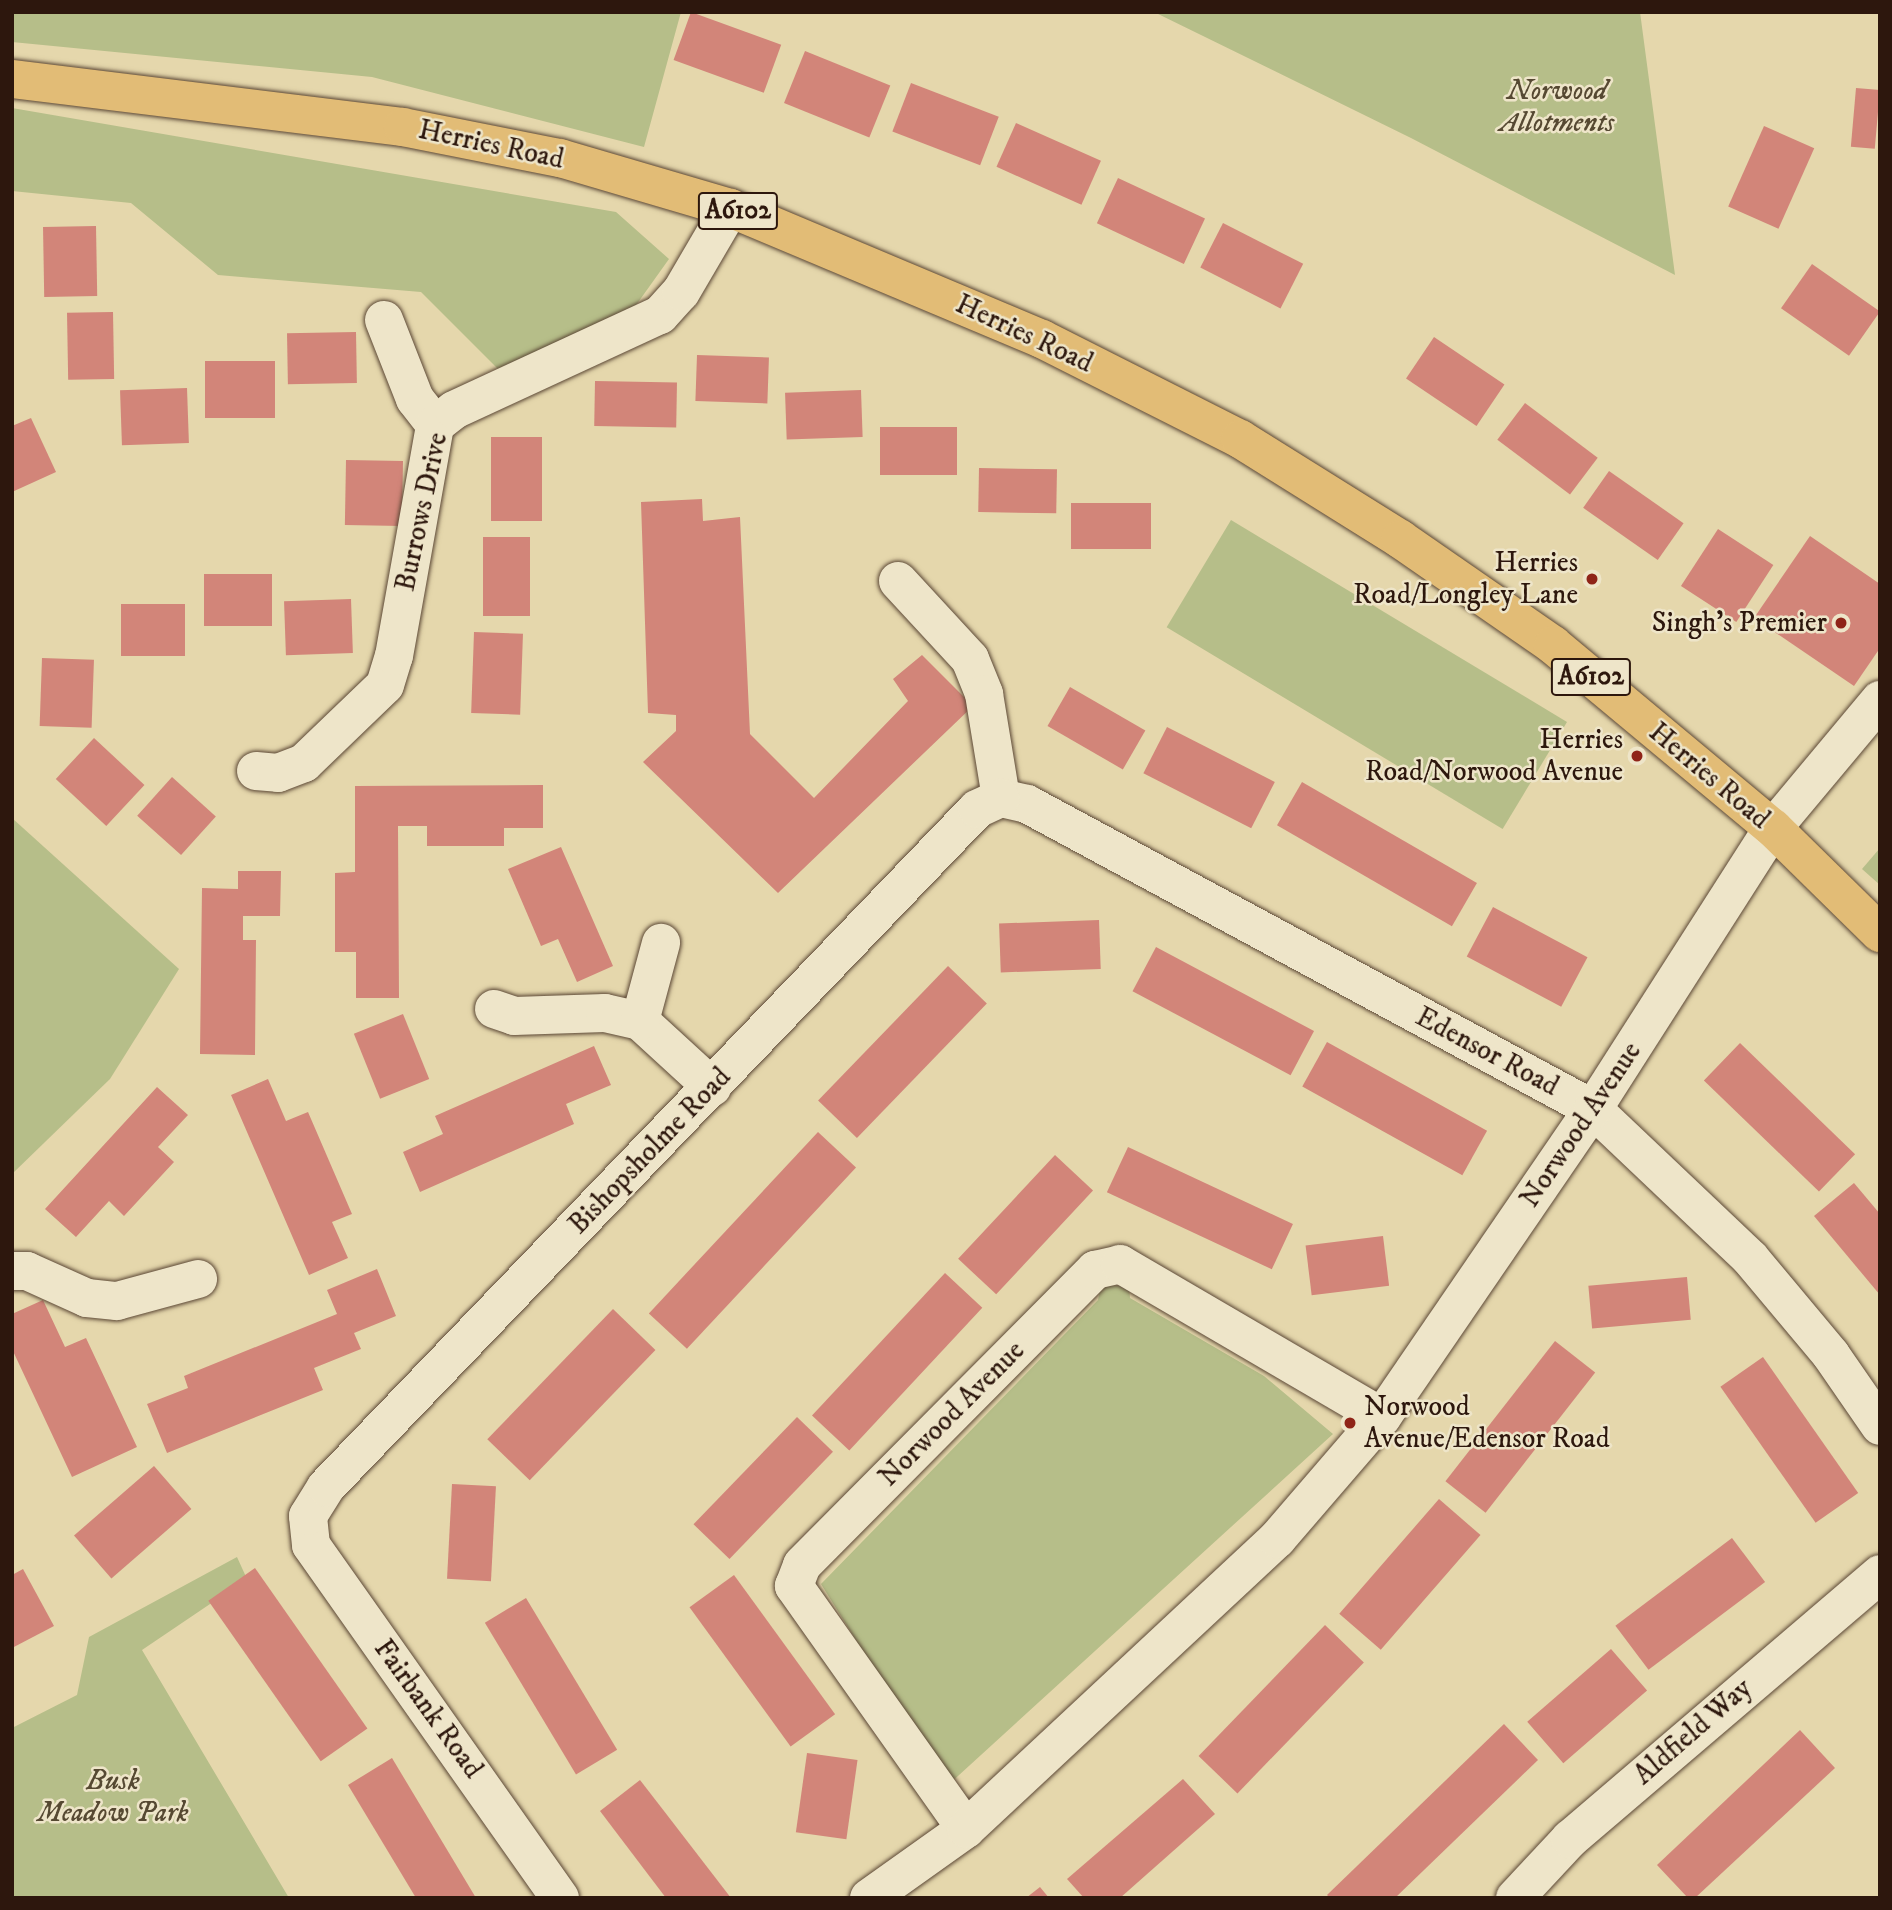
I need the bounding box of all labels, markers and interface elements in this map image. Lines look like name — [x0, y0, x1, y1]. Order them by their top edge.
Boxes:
park label: Norwood Allotments — [1500, 74, 1614, 140]
street label: Herries Road — [415, 113, 567, 177]
road number: A6102 — [698, 188, 778, 233]
street label: Herries Road — [950, 288, 1098, 380]
street label: Burrows Drive — [389, 430, 455, 594]
place label: Herries Road/Longley Lane — [1353, 546, 1578, 612]
marker: Herries Road/Longley Lane — [1584, 571, 1600, 587]
place label: Singh's Premier — [1652, 606, 1827, 640]
marker: Singh's Premier — [1833, 615, 1849, 631]
road number: A6102 — [1551, 654, 1631, 699]
street label: Herries Road — [1642, 716, 1776, 836]
place label: Herries Road/Norwood Avenue — [1365, 723, 1623, 789]
marker: Herries Road/Norwood Avenue — [1629, 748, 1645, 764]
street label: Edensor Road — [1410, 1000, 1564, 1104]
street label: Norwood Avenue — [1513, 1036, 1649, 1214]
street label: Bishopsholme Road — [562, 1061, 738, 1241]
street label: Norwood Avenue — [872, 1334, 1032, 1494]
place label: Norwood Avenue/Edensor Road — [1364, 1390, 1610, 1456]
marker: Norwood Avenue/Edensor Road — [1342, 1415, 1358, 1431]
street label: Fairbank Road — [366, 1633, 490, 1785]
street label: Aldfield Way — [1627, 1672, 1759, 1792]
park label: Busk Meadow Park — [37, 1764, 189, 1830]

